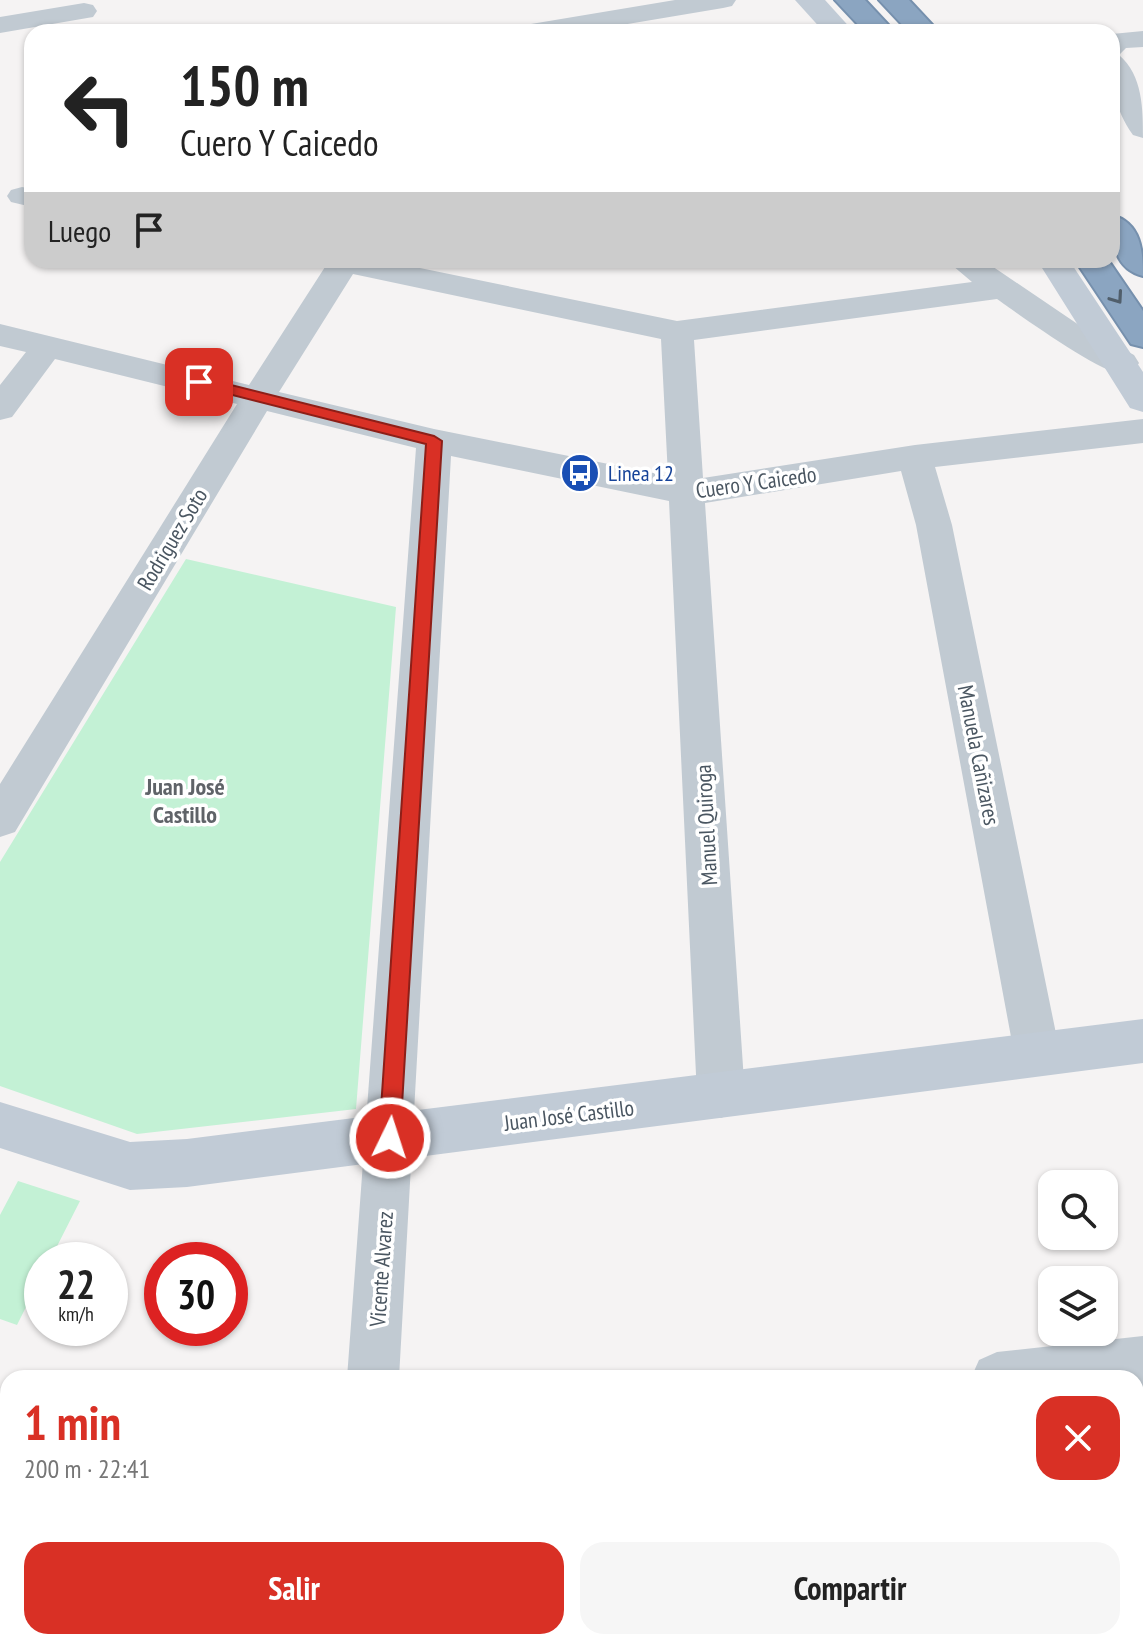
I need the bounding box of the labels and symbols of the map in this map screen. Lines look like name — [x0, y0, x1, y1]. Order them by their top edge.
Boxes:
one-way arrow — [1107, 289, 1122, 303]
pin — [165, 348, 233, 416]
bus stop icon: Linea 12 — [559, 452, 601, 494]
place label: Linea 12 — [608, 459, 674, 487]
street label: Cuero Y Caicedo — [694, 460, 818, 504]
street label: Rodriguez Soto — [131, 483, 213, 595]
street label: Manuela Cañizares — [952, 683, 1006, 827]
street label: Manuel Quiroga — [689, 764, 723, 886]
district label: Juan José Castillo — [144, 771, 225, 830]
street label: Juan José Castillo — [501, 1093, 636, 1137]
position arrow — [348, 1096, 432, 1180]
street label: Vicente Alvarez — [363, 1210, 399, 1329]
speed limit sign: 30 — [144, 1242, 248, 1346]

